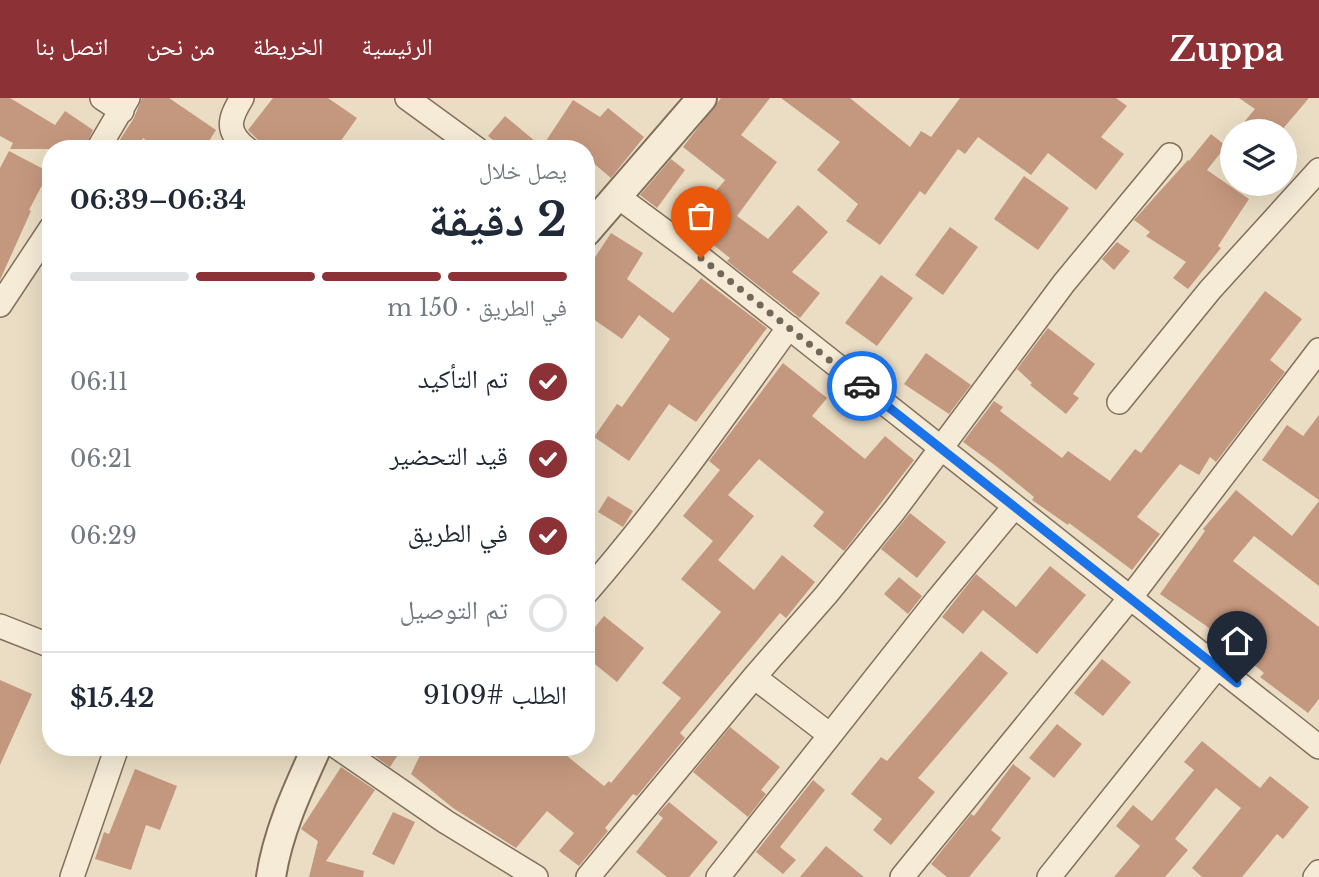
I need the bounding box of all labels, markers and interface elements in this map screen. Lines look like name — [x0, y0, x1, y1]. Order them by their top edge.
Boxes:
text: Zuppa — [1170, 29, 1284, 70]
text: اتصل بنا — [35, 32, 108, 61]
text: من نحن — [146, 32, 215, 61]
text: الخريطة — [253, 32, 324, 61]
text: الرئيسية — [362, 32, 433, 61]
map controls — [1220, 119, 1297, 196]
button: layers — [1220, 119, 1297, 196]
text: يصل خلال — [479, 157, 567, 185]
text: 06:34–06:39 — [70, 184, 246, 216]
pin — [671, 186, 731, 258]
text: 2 دقيقة — [428, 191, 567, 248]
icon: bag — [682, 197, 720, 235]
text: في الطريق · 150 m — [387, 294, 567, 322]
courier — [827, 351, 897, 421]
text: تم التأكيد — [418, 363, 508, 395]
icon: check — [529, 363, 567, 401]
icon: car — [843, 367, 881, 405]
text: 06:11 — [70, 368, 128, 396]
text: قيد التحضير — [389, 440, 508, 472]
icon: check — [529, 440, 567, 478]
text: 06:21 — [70, 445, 132, 473]
text: في الطريق — [408, 517, 508, 549]
icon: check — [529, 517, 567, 555]
text: 06:29 — [70, 522, 137, 550]
text: تم التوصيل — [400, 594, 508, 626]
pin — [1207, 611, 1267, 683]
icon: home — [1218, 622, 1256, 660]
text: الطلب #9109 — [423, 679, 567, 711]
text: $15.42 — [70, 682, 155, 714]

